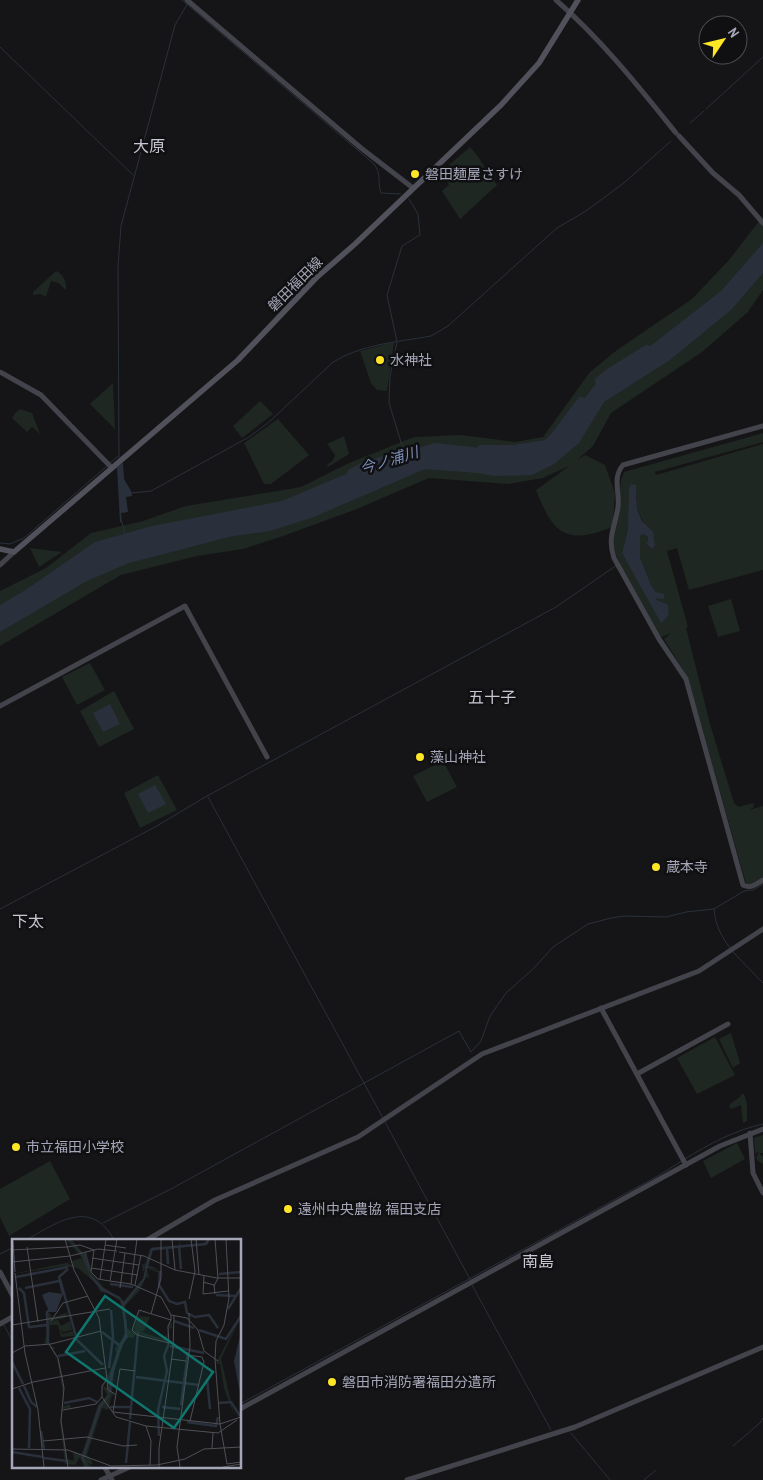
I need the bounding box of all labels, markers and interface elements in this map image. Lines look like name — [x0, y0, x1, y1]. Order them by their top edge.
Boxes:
north arrow — [698, 15, 748, 65]
text: N — [724, 24, 743, 41]
district label: 大原 — [133, 135, 165, 157]
place label: 磐田麺屋さすけ — [425, 165, 523, 183]
marker: 磐田麺屋さすけ — [409, 168, 421, 180]
street label: 磐田福田線 — [264, 253, 326, 315]
place label: 水神社 — [390, 351, 432, 369]
marker: 水神社 — [374, 354, 386, 366]
water label: 今ノ浦川 — [357, 441, 423, 479]
district label: 五十子 — [468, 686, 516, 708]
place label: 藻山神社 — [430, 748, 486, 766]
marker: 藻山神社 — [414, 751, 426, 763]
place label: 蔵本寺 — [666, 858, 708, 876]
marker: 蔵本寺 — [650, 861, 662, 873]
district label: 下太 — [12, 910, 44, 932]
place label: 市立福田小学校 — [26, 1138, 124, 1156]
marker: 市立福田小学校 — [10, 1141, 22, 1153]
place label: 遠州中央農協 福田支店 — [298, 1200, 441, 1218]
marker: 遠州中央農協 福田支店 — [282, 1203, 294, 1215]
inset map — [12, 1239, 241, 1468]
district label: 南島 — [522, 1250, 554, 1272]
place label: 磐田市消防署福田分遣所 — [342, 1373, 496, 1391]
marker: 磐田市消防署福田分遣所 — [326, 1376, 338, 1388]

